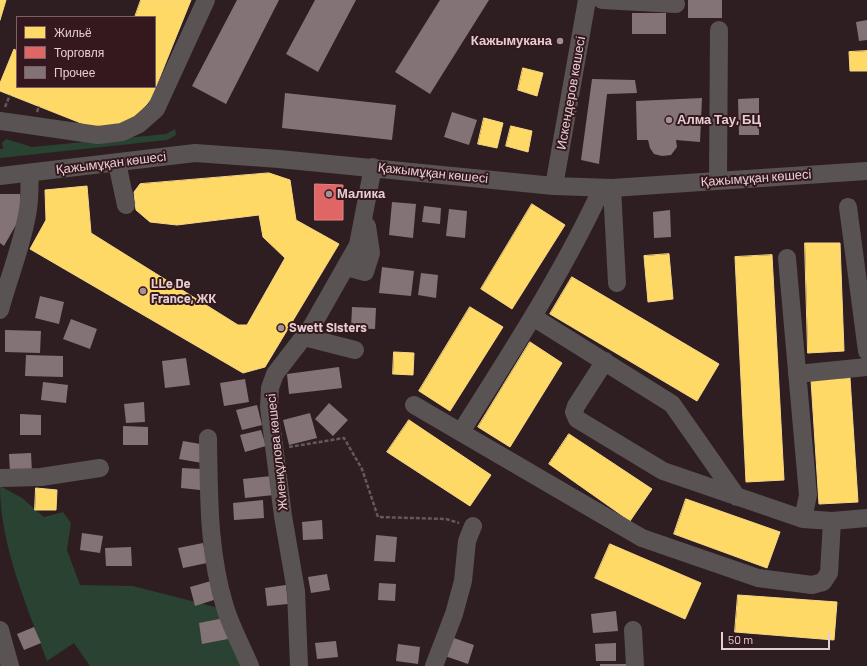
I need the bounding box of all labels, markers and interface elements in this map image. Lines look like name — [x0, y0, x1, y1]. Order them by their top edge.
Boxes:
legend — [16, 16, 156, 88]
text: Жильё — [54, 25, 92, 39]
place label: Кажымукана — [471, 33, 552, 49]
street label: Искендеров көшесі — [553, 35, 589, 151]
marker: Кажымукана — [555, 36, 565, 46]
text: Торговля — [54, 45, 104, 59]
text: Прочее — [54, 65, 95, 79]
place label: Алма Тау, БЦ — [677, 112, 761, 128]
marker: Алма Тау, БЦ — [664, 115, 674, 125]
street label: Қажымұқан көшесі — [55, 148, 167, 178]
street label: Қажымұқан көшесі — [377, 159, 489, 187]
street label: Қажымұқан көшесі — [700, 166, 812, 190]
place label: Малика — [337, 186, 385, 202]
marker: Малика — [324, 189, 334, 199]
place label: LLe De France, ЖК — [151, 276, 216, 307]
marker: LLe De France, ЖК — [138, 286, 148, 296]
place label: Swett Sisters — [289, 320, 367, 336]
marker: Swett Sisters — [276, 323, 286, 333]
street label: Жиенқұлова көшесі — [263, 393, 291, 511]
scale bar — [723, 624, 832, 650]
text: 50 m — [728, 632, 753, 646]

